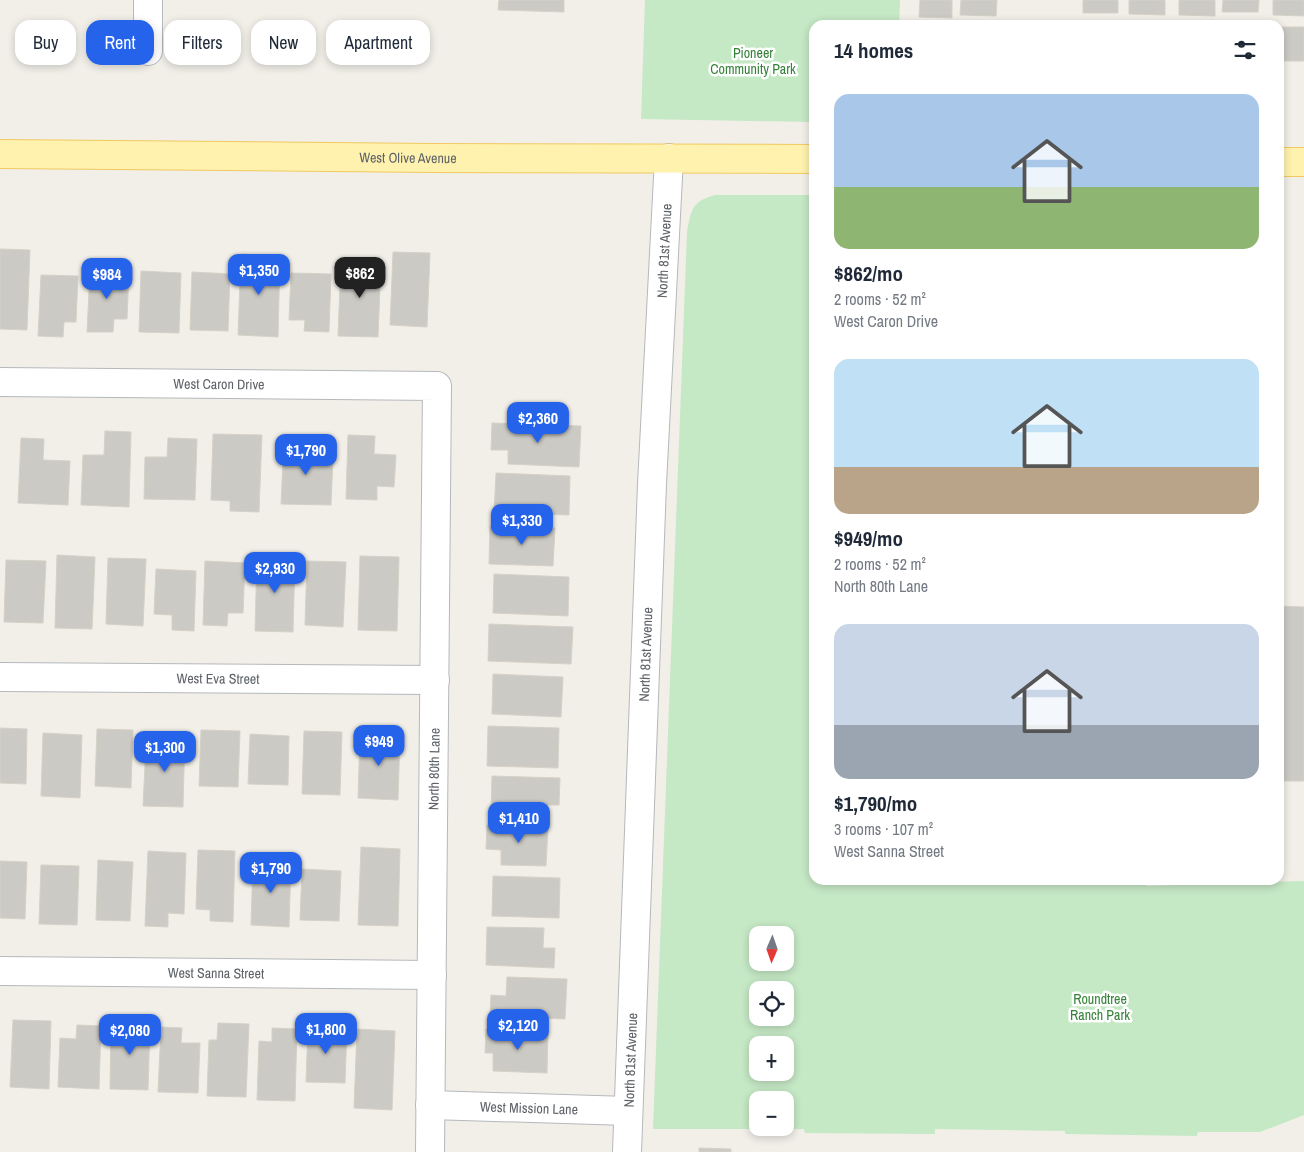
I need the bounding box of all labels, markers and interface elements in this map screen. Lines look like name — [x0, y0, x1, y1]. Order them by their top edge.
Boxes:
chip: Buy — [15, 20, 76, 65]
chip: Rent — [86, 20, 154, 65]
chip: Filters — [164, 20, 241, 65]
chip: New — [251, 20, 316, 65]
chip: Apartment — [326, 20, 430, 65]
text: 14 homes — [834, 36, 913, 65]
icon: filters — [1231, 36, 1259, 64]
park label: Pioneer Community Park — [710, 44, 796, 78]
icon: home — [1002, 126, 1092, 216]
street label: West Olive Avenue — [359, 148, 457, 167]
street label: North 81st Avenue — [653, 203, 676, 298]
pin: $1,350 — [218, 254, 300, 296]
pin: $862 — [330, 256, 390, 299]
pin: $984 — [77, 258, 137, 300]
text: $1,350 — [239, 259, 279, 281]
text: $862/mo — [834, 259, 903, 288]
text: $862 — [345, 262, 375, 284]
text: $984 — [92, 263, 122, 285]
text: 2 rooms · 52 m² — [834, 288, 926, 310]
text: West Caron Drive — [834, 310, 938, 332]
street label: West Caron Drive — [173, 375, 265, 393]
icon: home — [1002, 391, 1092, 481]
pin: $2,360 — [497, 402, 579, 444]
text: $2,360 — [518, 407, 558, 429]
pin: $1,790 — [265, 434, 347, 476]
text: $1,790 — [286, 439, 326, 461]
pin: $1,330 — [481, 504, 563, 546]
text: $1,330 — [502, 509, 542, 531]
text: $949/mo — [834, 524, 903, 553]
pin: $2,930 — [234, 552, 316, 594]
text: 2 rooms · 52 m² — [834, 553, 926, 575]
text: $2,930 — [255, 557, 295, 579]
text: North 80th Lane — [834, 575, 928, 597]
street label: North 81st Avenue — [635, 607, 656, 702]
icon: home — [1002, 656, 1092, 746]
street label: West Eva Street — [176, 669, 260, 688]
pin: $949 — [349, 724, 409, 767]
street label: North 80th Lane — [424, 728, 444, 810]
pin: $1,300 — [124, 730, 206, 773]
text: $949 — [364, 730, 394, 752]
text: $1,300 — [145, 736, 185, 758]
text: $1,790/mo — [834, 789, 917, 818]
pin: $1,410 — [478, 802, 560, 844]
text: $1,410 — [499, 807, 539, 829]
text: 3 rooms · 107 m² — [834, 818, 933, 840]
text: West Sanna Street — [834, 840, 944, 862]
pin: $1,790 — [230, 852, 312, 894]
text: $1,790 — [251, 857, 291, 879]
north arrow — [749, 926, 794, 971]
map controls — [749, 926, 794, 1136]
street label: West Sanna Street — [168, 964, 264, 982]
button: locate — [749, 981, 794, 1026]
park label: Roundtree Ranch Park — [1070, 990, 1130, 1024]
pin: $2,120 — [477, 1008, 559, 1051]
pin: $1,800 — [285, 1012, 367, 1055]
street label: North 81st Avenue — [620, 1013, 641, 1108]
pin: $2,080 — [89, 1014, 171, 1056]
text: $2,120 — [498, 1014, 538, 1036]
text: $1,800 — [306, 1018, 346, 1040]
text: $2,080 — [110, 1019, 150, 1041]
button: + — [749, 1036, 794, 1081]
button: − — [749, 1091, 794, 1136]
street label: West Mission Lane — [480, 1098, 578, 1118]

